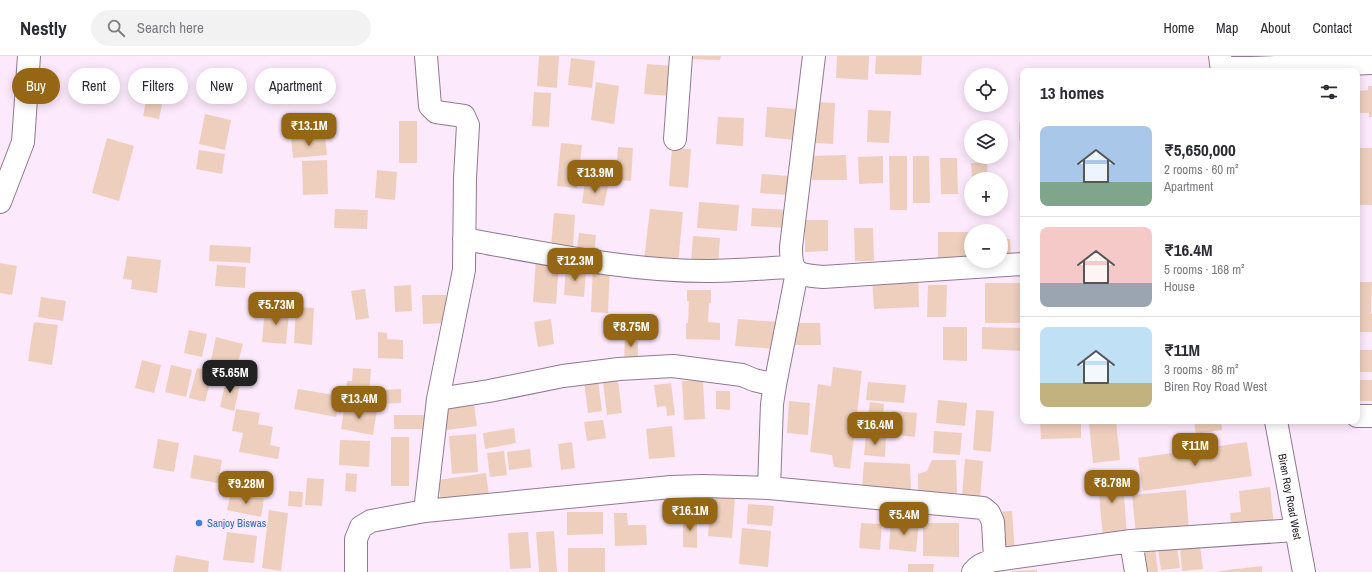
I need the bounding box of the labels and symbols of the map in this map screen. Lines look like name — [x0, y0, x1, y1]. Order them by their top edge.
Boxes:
pin: ₹13.1M — [276, 113, 342, 147]
pin: ₹13.9M — [562, 160, 628, 194]
pin: ₹12.3M — [542, 248, 608, 282]
pin: ₹5.73M — [243, 292, 309, 326]
pin: ₹8.75M — [598, 314, 664, 348]
pin: ₹5.65M — [197, 360, 263, 394]
pin: ₹13.4M — [326, 386, 392, 420]
pin: ₹16.4M — [842, 412, 908, 446]
pin: ₹11M — [1171, 433, 1219, 467]
street label: Biren Roy Road West — [1275, 453, 1305, 541]
pin: ₹8.78M — [1079, 470, 1145, 504]
pin: ₹9.28M — [213, 471, 279, 505]
pin: ₹16.1M — [657, 498, 723, 532]
pin: ₹5.4M — [876, 502, 932, 536]
place label: Sanjoy Biswas — [207, 516, 267, 530]
marker: Sanjoy Biswas — [194, 518, 204, 528]

